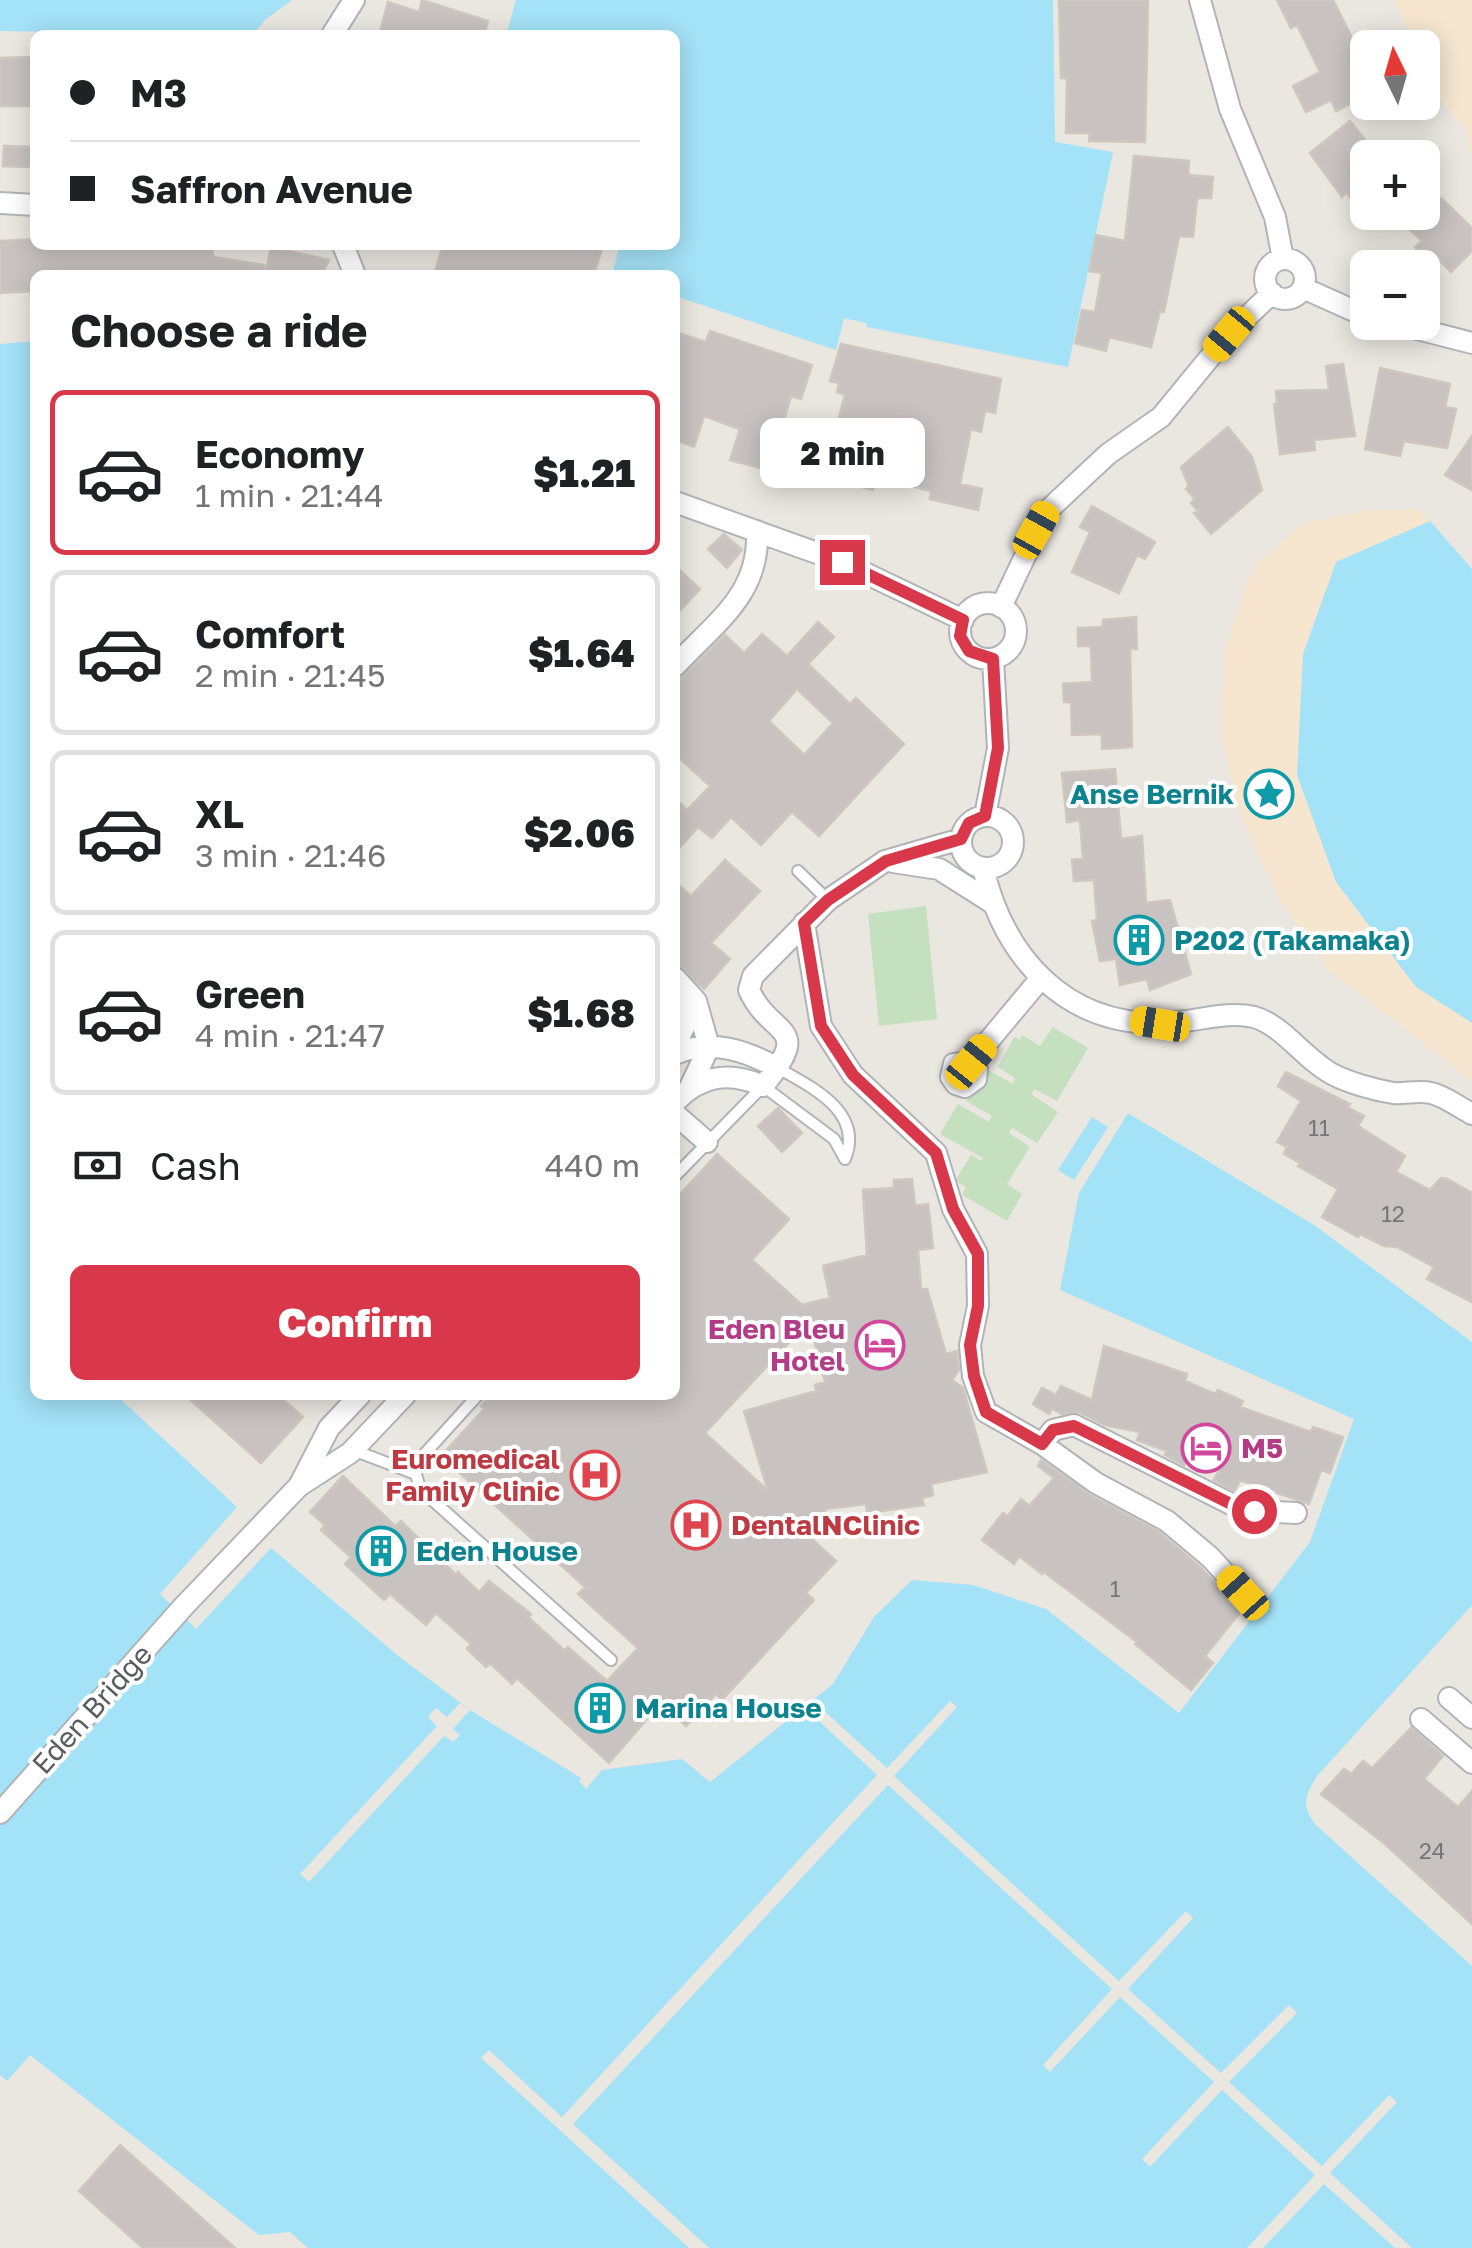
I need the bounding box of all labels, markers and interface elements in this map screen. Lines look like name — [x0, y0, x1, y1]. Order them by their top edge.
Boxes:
north arrow — [1350, 30, 1440, 120]
map controls — [1350, 30, 1440, 340]
text: M3 — [130, 70, 187, 115]
button: + — [1350, 140, 1440, 230]
text: Saffron Avenue — [130, 166, 413, 211]
button: − — [1350, 250, 1440, 340]
car — [1198, 301, 1260, 367]
text: Choose a ride — [70, 303, 368, 357]
callout: 2 min — [760, 417, 924, 487]
icon: car — [75, 428, 165, 518]
text: Economy — [195, 431, 364, 476]
text: 2 min — [800, 434, 885, 472]
text: $1.21 — [533, 450, 635, 495]
text: 1 min · 21:44 — [195, 476, 383, 514]
car — [1008, 496, 1064, 564]
route end — [820, 540, 865, 585]
icon: car — [75, 608, 165, 698]
text: Comfort — [195, 611, 345, 656]
text: $1.64 — [528, 630, 635, 675]
text: 2 min · 21:45 — [195, 656, 386, 694]
place icon: Anse Bernik — [1243, 768, 1295, 820]
place label: Anse Bernik — [1070, 777, 1234, 810]
icon: car — [75, 788, 165, 878]
text: XL — [195, 791, 244, 836]
text: $2.06 — [524, 810, 635, 855]
text: 3 min · 21:46 — [195, 836, 386, 874]
building icon: P202 (Takamaka) — [1113, 914, 1165, 966]
place label: P202 (Takamaka) — [1174, 923, 1411, 956]
icon: car — [75, 968, 165, 1058]
text: Green — [195, 971, 305, 1016]
text: $1.68 — [527, 990, 635, 1035]
car — [1128, 1004, 1192, 1044]
text: 4 min · 21:47 — [195, 1016, 385, 1054]
car — [940, 1029, 1002, 1095]
house number: 11 — [1308, 1114, 1330, 1141]
icon: cash — [70, 1138, 125, 1193]
text: Cash — [150, 1143, 241, 1188]
text: 440 m — [545, 1146, 640, 1184]
house number: 12 — [1381, 1200, 1405, 1227]
button: Confirm — [70, 1265, 640, 1380]
place label: Eden Bleu Hotel — [708, 1312, 845, 1377]
hotel icon: Eden Bleu Hotel — [854, 1319, 906, 1371]
hotel icon: M5 — [1180, 1422, 1232, 1474]
place label: M5 — [1241, 1431, 1283, 1464]
place label: Euromedical Family Clinic — [385, 1442, 560, 1507]
hospital icon: Euromedical Family Clinic — [569, 1449, 621, 1501]
route start — [1232, 1489, 1277, 1534]
hospital icon: DentalNClinic — [670, 1499, 722, 1551]
place label: DentalNClinic — [731, 1508, 920, 1541]
building icon: Eden House — [355, 1525, 407, 1577]
place label: Eden House — [416, 1534, 578, 1567]
car — [1212, 1561, 1274, 1625]
house number: 1 — [1110, 1575, 1121, 1602]
street label: Eden Bridge — [25, 1637, 158, 1780]
building icon: Marina House — [574, 1682, 626, 1734]
place label: Marina House — [635, 1691, 822, 1724]
house number: 24 — [1419, 1837, 1445, 1864]

